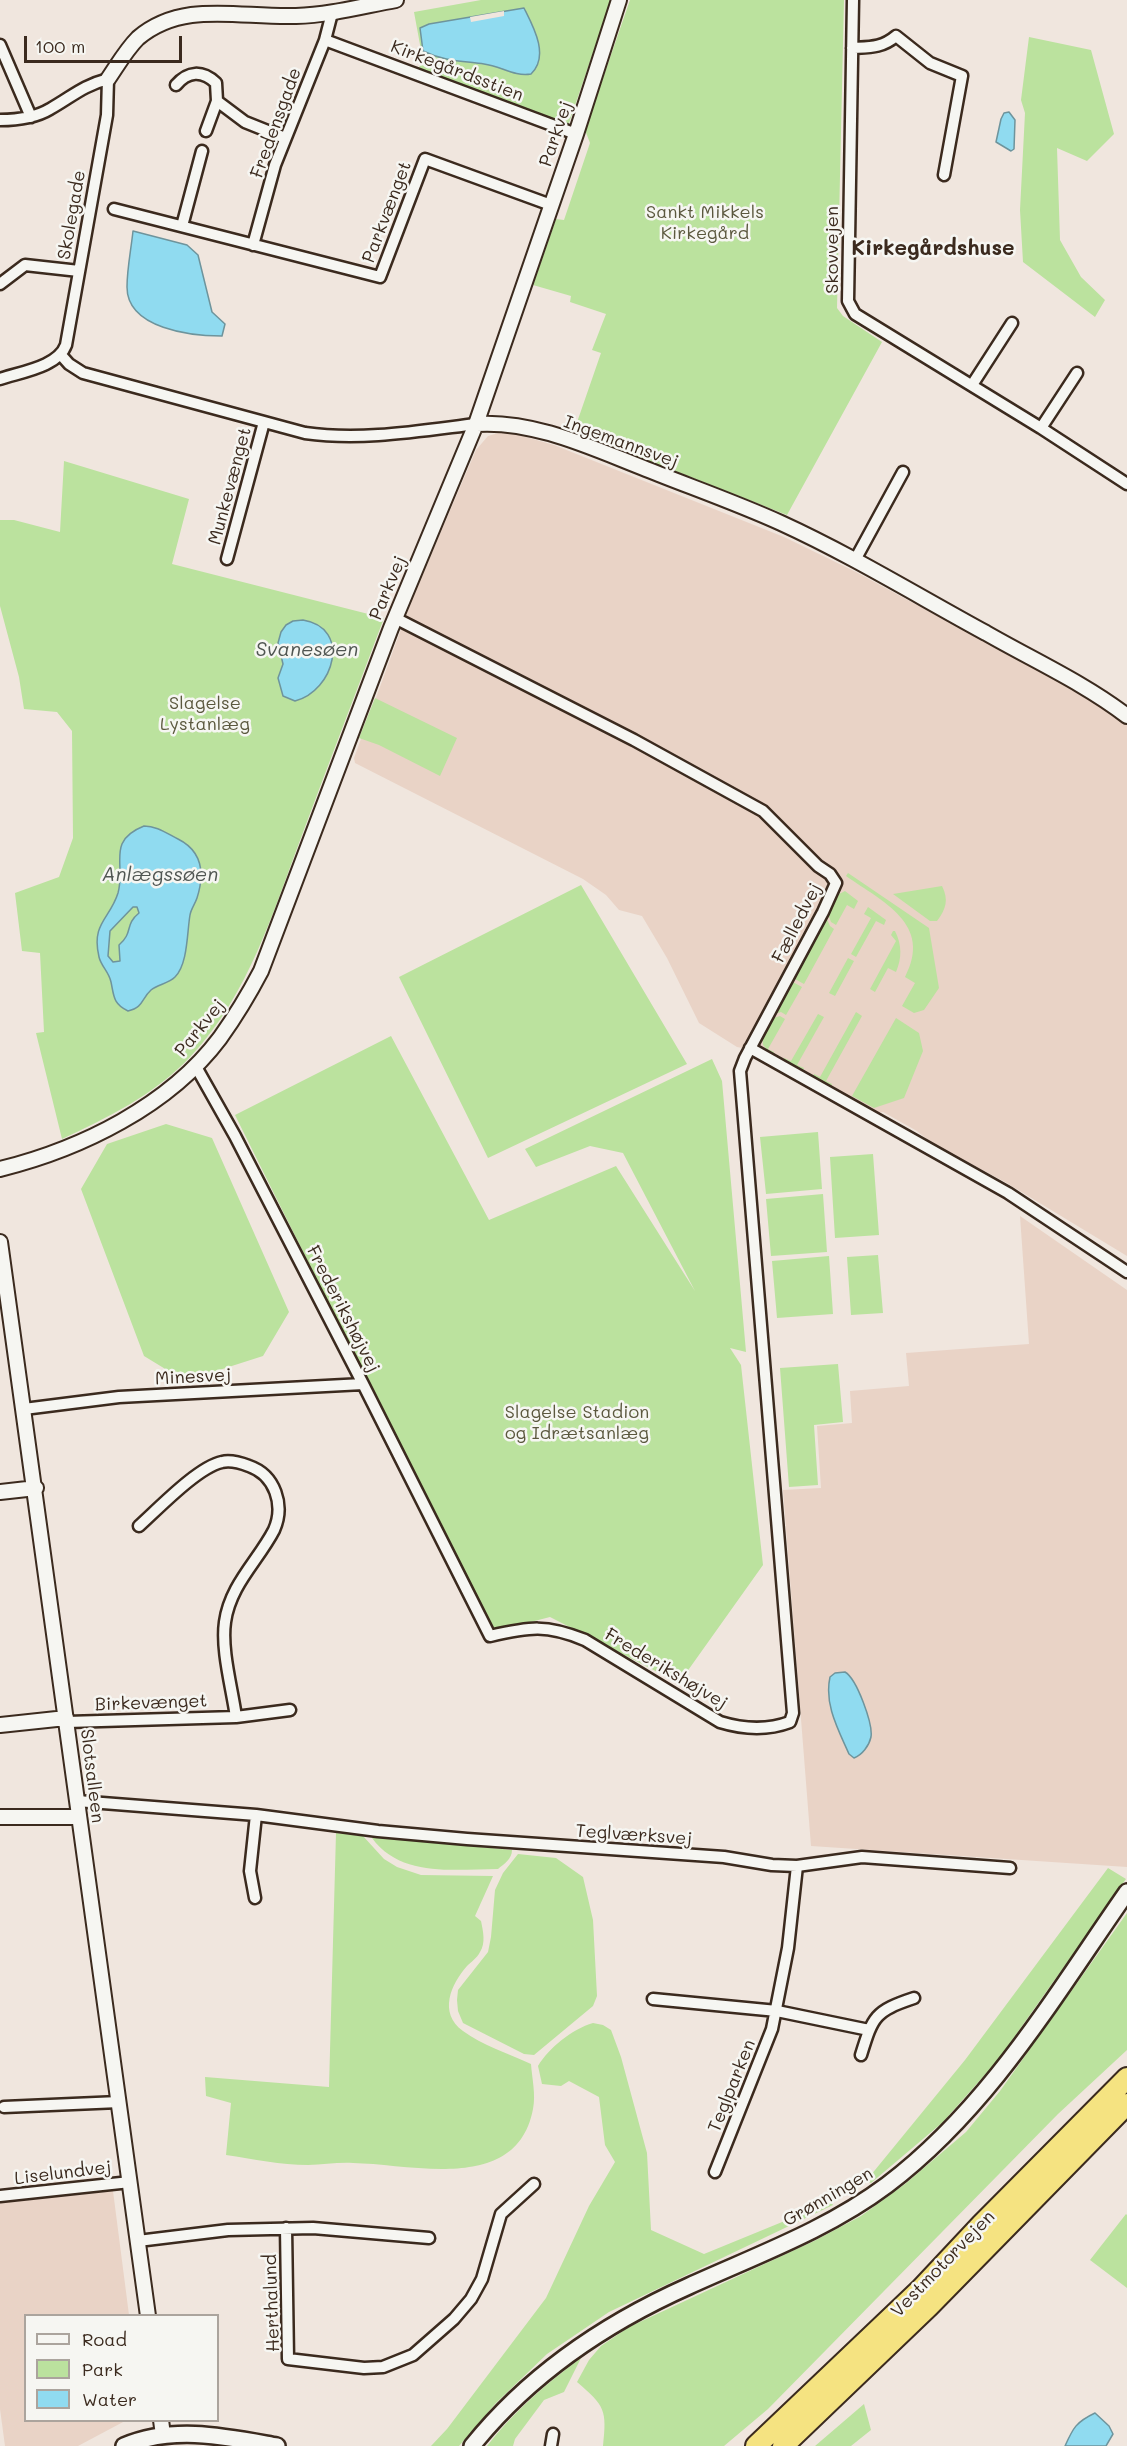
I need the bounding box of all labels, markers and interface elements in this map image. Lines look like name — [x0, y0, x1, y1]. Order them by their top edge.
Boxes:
scale bar — [27, 24, 184, 62]
text: 100 m — [35, 34, 85, 58]
street label: Kirkegårdsstien — [388, 36, 526, 106]
street label: Fredensgade — [246, 65, 306, 181]
street label: Parkvej — [535, 99, 577, 169]
street label: Parkvænget — [358, 158, 416, 266]
street label: Skolegade — [54, 169, 90, 261]
park label: Sankt Mikkels Kirkegård — [646, 201, 764, 244]
street label: Skovvejen — [821, 206, 843, 294]
district label: Kirkegårdshuse — [851, 236, 1015, 262]
street label: Ingemannsvej — [561, 411, 681, 473]
street label: Munkevænget — [204, 425, 256, 547]
street label: Parkvej — [365, 553, 411, 623]
water label: Svanesøen — [256, 638, 358, 662]
park label: Slagelse Lystanlæg — [160, 692, 250, 734]
water label: Anlægssøen — [102, 863, 218, 887]
street label: Fælledvej — [768, 880, 826, 966]
street label: Parkvej — [170, 995, 230, 1061]
street label: Frederikshøjvej — [302, 1242, 384, 1376]
street label: Minesvej — [154, 1364, 232, 1390]
park label: Slagelse Stadion og Idrætsanlæg — [505, 1401, 649, 1444]
street label: Frederikshøjvej — [601, 1624, 731, 1714]
street label: Birkevænget — [94, 1690, 208, 1716]
street label: Slotsalleen — [76, 1728, 108, 1824]
street label: Teglværksvej — [575, 1820, 693, 1850]
street label: Teglparken — [704, 2036, 760, 2136]
street label: Liselundvej — [13, 2156, 113, 2190]
street label: Grønningen — [779, 2163, 877, 2231]
street label: Vestmotorvejen — [887, 2206, 999, 2322]
street label: Herthalund — [259, 2254, 285, 2352]
legend — [24, 2314, 219, 2422]
text: Road — [82, 2327, 127, 2351]
text: Park — [82, 2357, 123, 2381]
text: Water — [82, 2387, 137, 2411]

